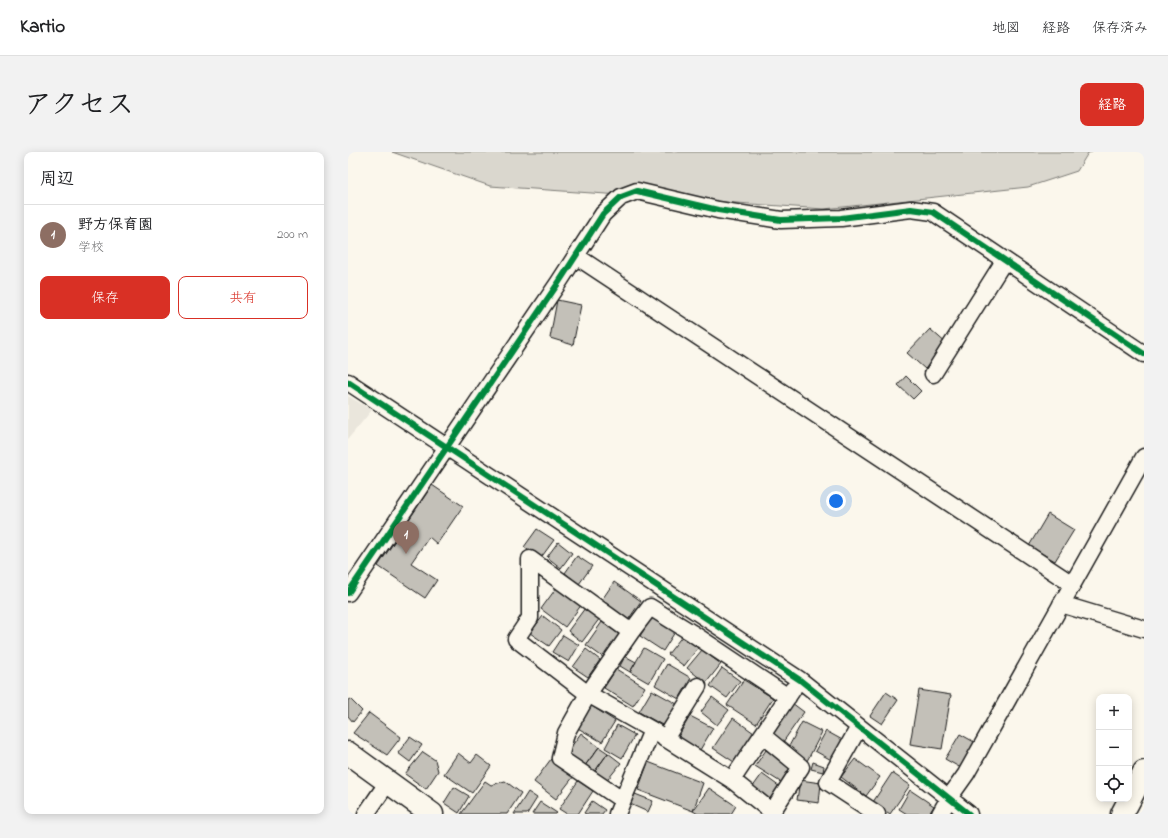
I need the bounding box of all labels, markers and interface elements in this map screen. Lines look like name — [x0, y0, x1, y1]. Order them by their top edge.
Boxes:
text: Kartio — [20, 14, 65, 41]
text: 地図 — [992, 18, 1020, 39]
text: 経路 — [1042, 18, 1070, 39]
text: 保存済み — [1092, 18, 1148, 39]
button: 経路 — [1080, 83, 1144, 126]
text: アクセス — [24, 86, 134, 127]
text: 周辺 — [40, 167, 74, 192]
text: 野方保育園 — [78, 214, 153, 236]
text: 1 — [51, 225, 55, 244]
text: 200 m — [277, 225, 308, 244]
text: 学校 — [78, 238, 104, 257]
button: 保存 — [40, 276, 170, 319]
button: 共有 — [178, 276, 308, 319]
your location — [826, 491, 846, 511]
pin: 1 — [393, 521, 419, 554]
map controls — [1096, 694, 1132, 802]
button: + — [1096, 694, 1132, 730]
button: − — [1096, 730, 1132, 766]
button: locate — [1096, 766, 1132, 802]

